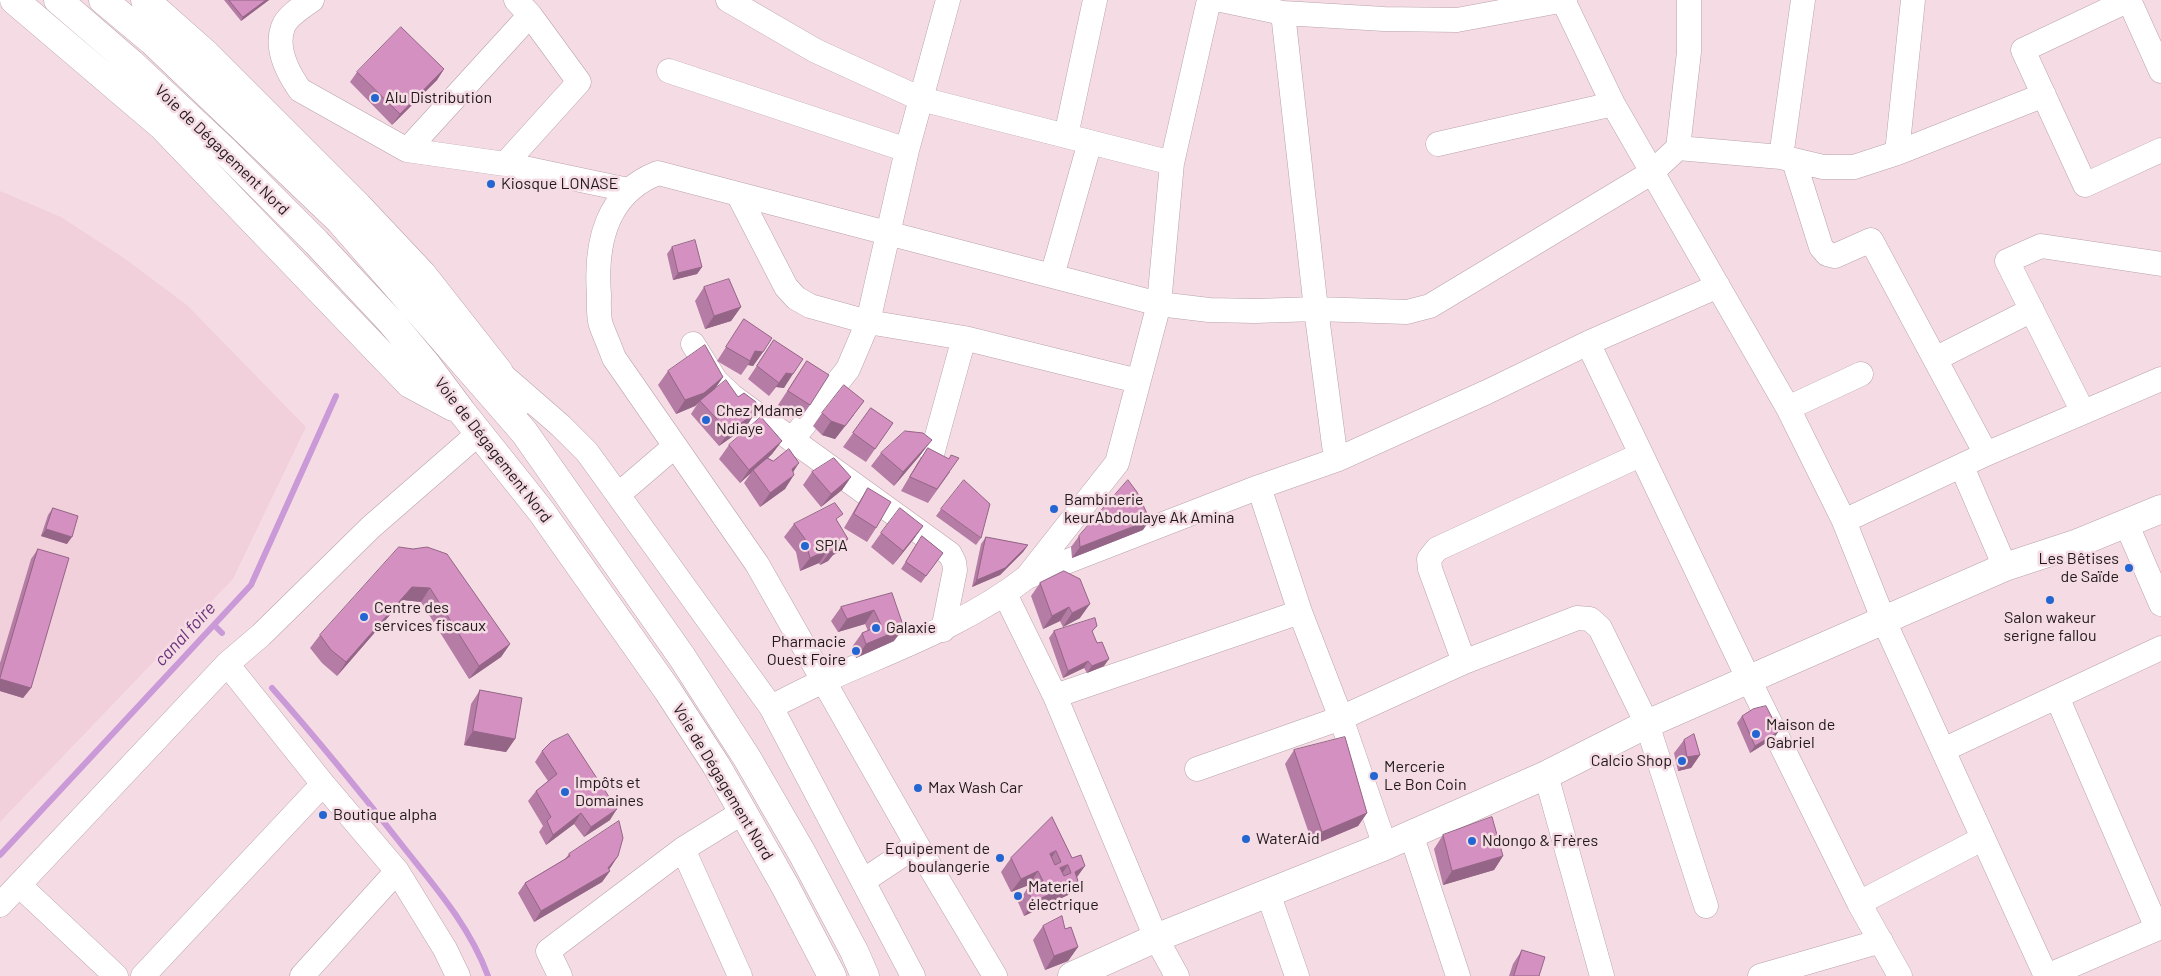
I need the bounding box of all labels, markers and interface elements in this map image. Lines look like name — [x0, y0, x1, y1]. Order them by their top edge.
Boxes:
street label: Voie de Dégagement Nord — [151, 81, 293, 219]
place label: Alu Distribution — [385, 88, 492, 108]
marker: Alu Distribution — [369, 92, 381, 104]
place label: Kiosque LONASE — [501, 174, 618, 194]
marker: Kiosque LONASE — [485, 178, 497, 190]
street label: Voie de Dégagement Nord — [430, 373, 556, 527]
place label: Chez Mdame Ndiaye — [716, 401, 803, 439]
marker: Chez Mdame Ndiaye — [700, 414, 712, 426]
place label: Bambinerie keurAbdoulaye Ak Amina — [1064, 490, 1234, 528]
marker: Bambinerie keurAbdoulaye Ak Amina — [1048, 503, 1060, 515]
place label: SPIA — [815, 536, 848, 556]
marker: SPIA — [799, 540, 811, 552]
place label: Les Bêtises de Saïde — [2039, 549, 2119, 587]
marker: Les Bêtises de Saïde — [2123, 562, 2135, 574]
marker: Salon wakeur serigne fallou — [2044, 594, 2056, 606]
water label: canal foire — [150, 597, 220, 671]
place label: Centre des services fiscaux — [374, 598, 486, 636]
place label: Salon wakeur serigne fallou — [2003, 608, 2097, 646]
marker: Centre des services fiscaux — [358, 611, 370, 623]
place label: Galaxie — [886, 618, 936, 638]
marker: Galaxie — [870, 622, 882, 634]
place label: Pharmacie Ouest Foire — [767, 632, 846, 670]
marker: Pharmacie Ouest Foire — [850, 645, 862, 657]
street label: Voie de Dégagement Nord — [669, 700, 777, 864]
place label: Maison de Gabriel — [1766, 715, 1835, 753]
marker: Maison de Gabriel — [1750, 728, 1762, 740]
place label: Calcio Shop — [1591, 751, 1672, 771]
marker: Calcio Shop — [1676, 755, 1688, 767]
place label: Mercerie Le Bon Coin — [1384, 757, 1467, 795]
marker: Mercerie Le Bon Coin — [1368, 770, 1380, 782]
place label: Impôts et Domaines — [575, 773, 644, 811]
place label: Max Wash Car — [928, 778, 1023, 798]
marker: Max Wash Car — [912, 782, 924, 794]
marker: Impôts et Domaines — [559, 786, 571, 798]
place label: Boutique alpha — [333, 805, 437, 825]
marker: Boutique alpha — [317, 809, 329, 821]
place label: WaterAid — [1256, 829, 1320, 849]
place label: Ndongo & Frères — [1482, 831, 1598, 851]
marker: WaterAid — [1240, 833, 1252, 845]
marker: Ndongo & Frères — [1466, 835, 1478, 847]
place label: Equipement de boulangerie — [885, 839, 990, 877]
marker: Equipement de boulangerie — [994, 852, 1006, 864]
place label: Materiel électrique — [1028, 877, 1099, 915]
marker: Materiel électrique — [1012, 890, 1024, 902]

